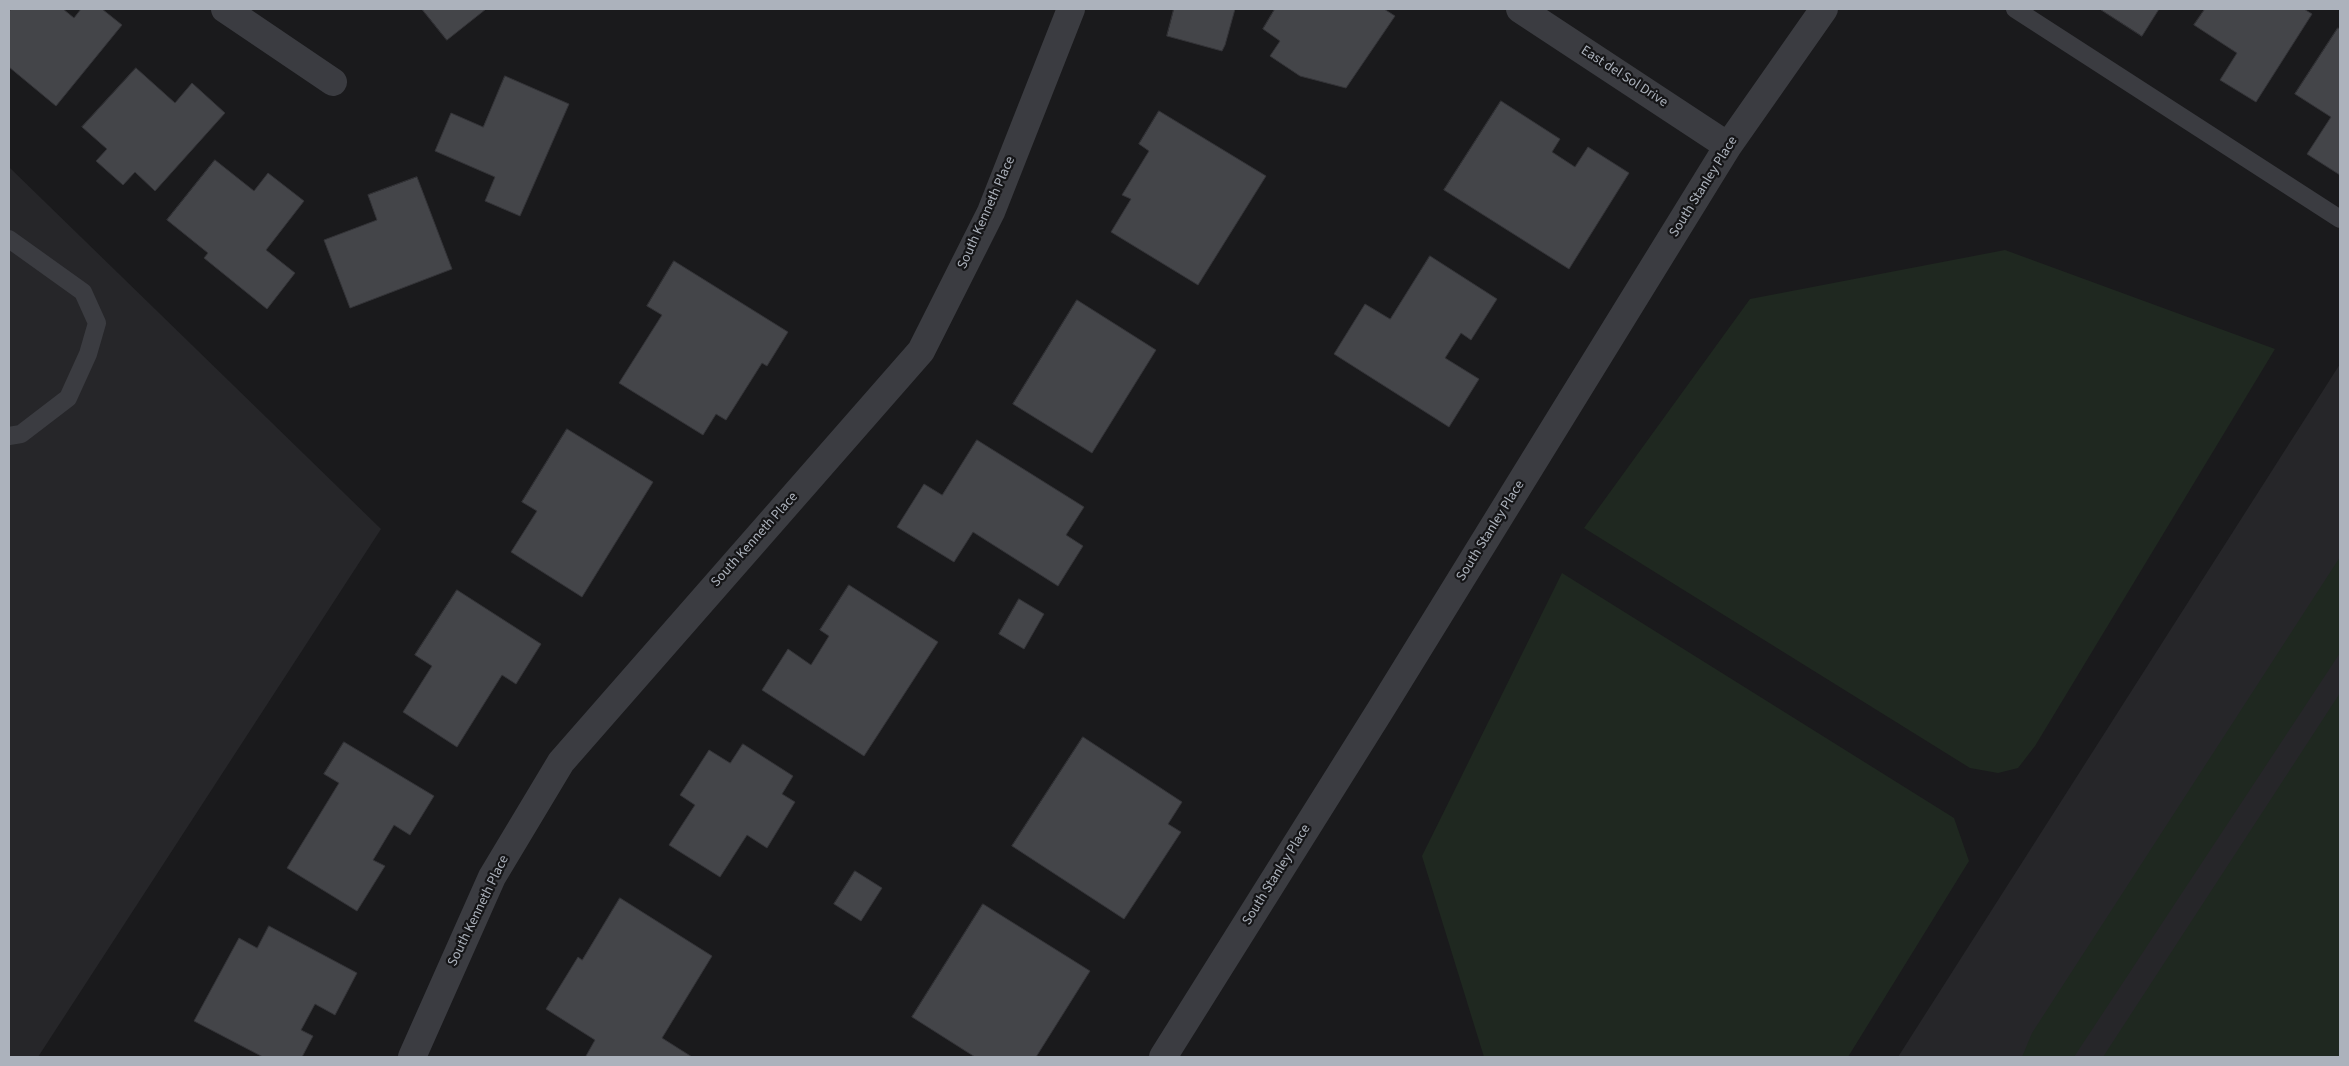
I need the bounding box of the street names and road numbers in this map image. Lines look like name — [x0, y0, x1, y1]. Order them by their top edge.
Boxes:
street label: East del Sol Drive — [1577, 43, 1671, 111]
street label: South Stanley Place — [1666, 134, 1742, 240]
street label: South Kenneth Place — [955, 154, 1019, 272]
street label: South Stanley Place — [1453, 478, 1529, 584]
street label: South Kenneth Place — [708, 489, 802, 591]
street label: South Stanley Place — [1239, 822, 1315, 928]
street label: South Kenneth Place — [445, 853, 513, 969]

